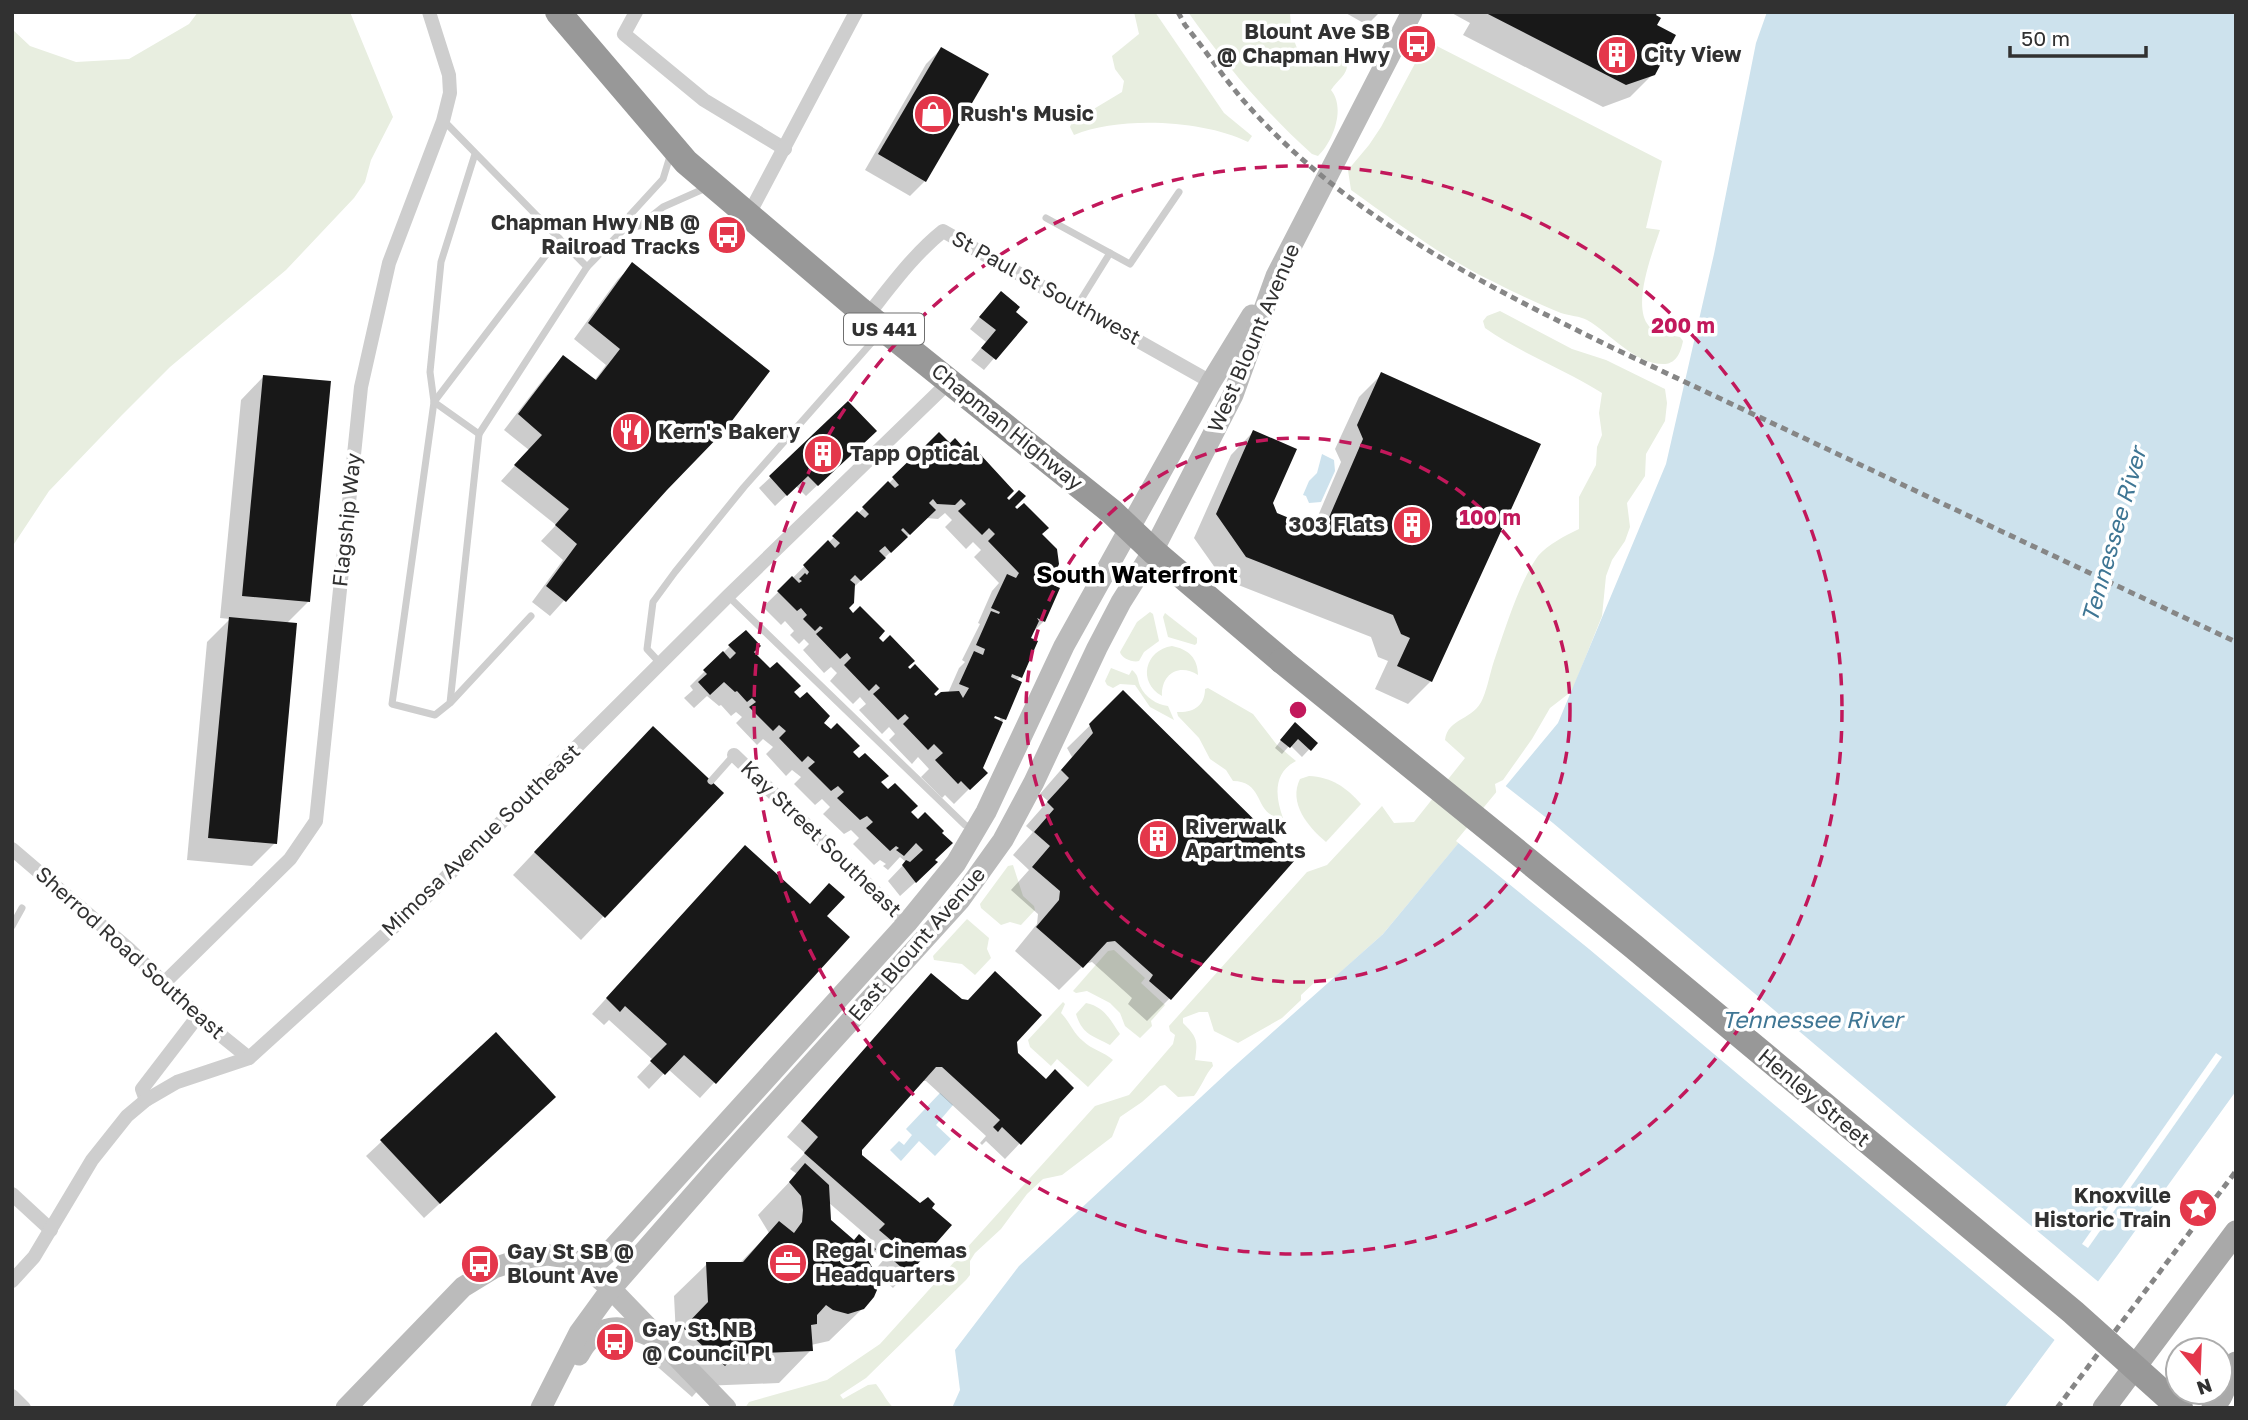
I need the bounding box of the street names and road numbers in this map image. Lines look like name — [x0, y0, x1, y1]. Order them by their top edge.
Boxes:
street label: St Paul St Southwest — [948, 224, 1145, 350]
street label: West Blount Avenue — [1202, 239, 1305, 436]
road number: US 441 — [844, 314, 924, 344]
street label: Chapman Highway — [927, 357, 1089, 496]
street label: Flagship Way — [326, 451, 366, 588]
street label: Mimosa Avenue Southeast — [376, 737, 585, 941]
street label: Kay Street Southeast — [736, 755, 908, 922]
street label: Sherrod Road Southeast — [31, 860, 231, 1044]
street label: East Blount Avenue — [842, 861, 990, 1026]
street label: Henley Street — [1753, 1043, 1876, 1152]

